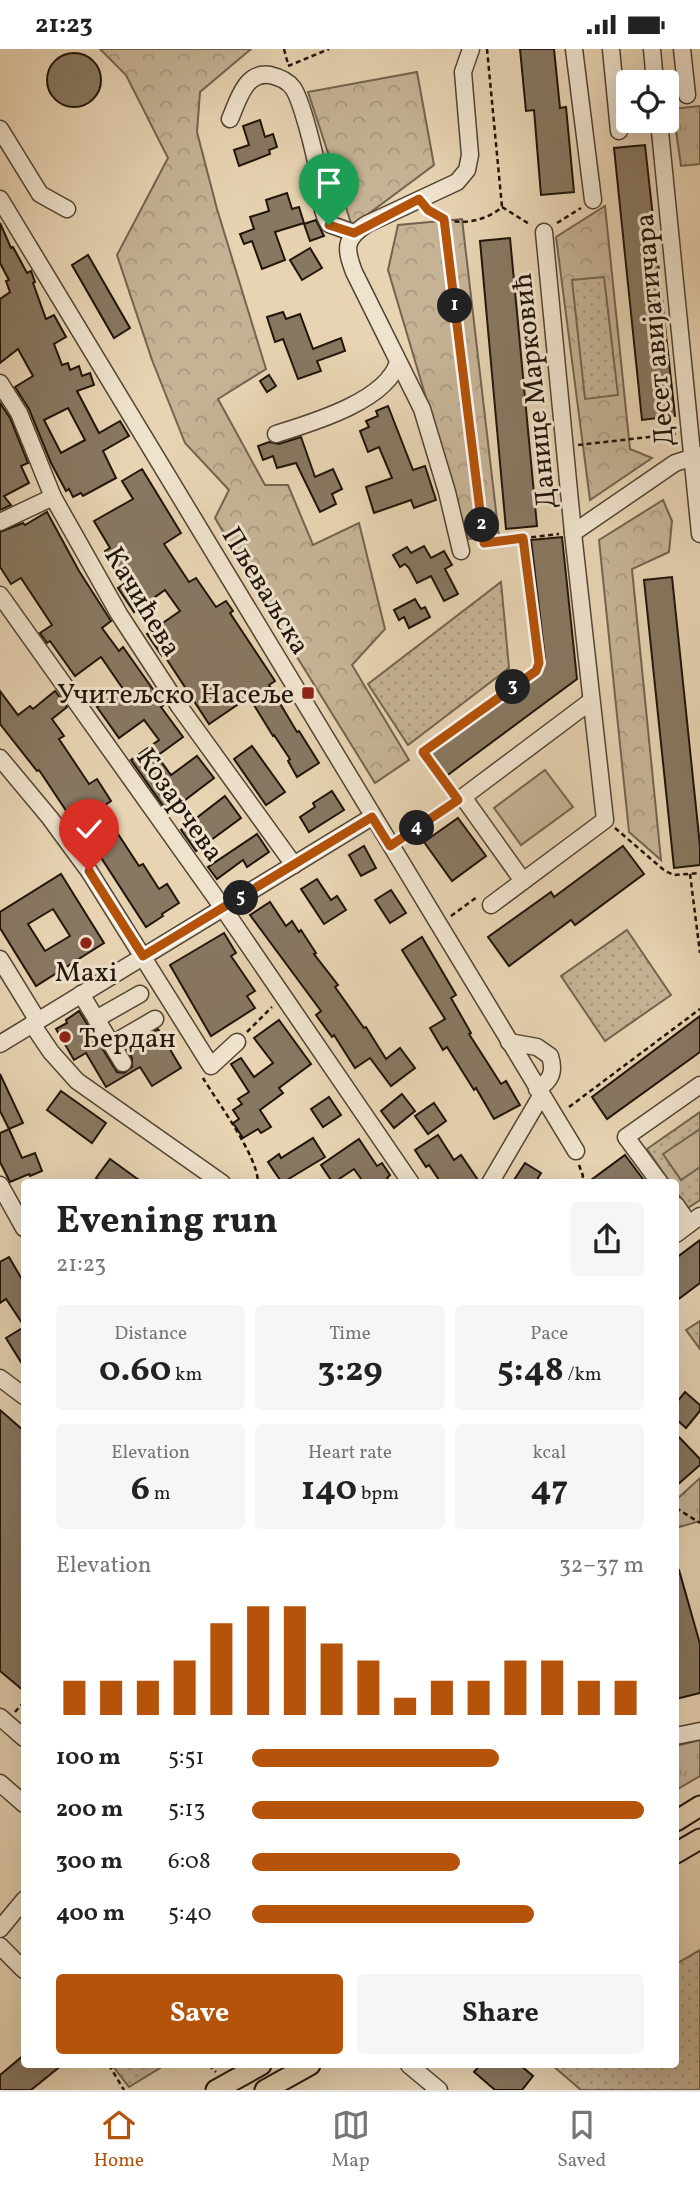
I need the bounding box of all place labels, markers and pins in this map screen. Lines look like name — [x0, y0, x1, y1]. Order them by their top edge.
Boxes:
pin — [299, 153, 359, 225]
pin: 1 — [438, 289, 472, 323]
pin: 2 — [464, 507, 500, 543]
pin: 3 — [496, 669, 530, 705]
place label: Учитељско Насеље — [57, 676, 294, 715]
marker: Учитељско Насеље — [300, 685, 316, 701]
pin — [59, 799, 119, 871]
pin: 4 — [400, 811, 434, 845]
pin: 5 — [224, 881, 258, 915]
marker: Maxi — [78, 935, 94, 951]
place label: Maxi — [55, 954, 117, 993]
place label: Ђердан — [79, 1020, 176, 1059]
marker: Ђердан — [57, 1029, 73, 1045]

